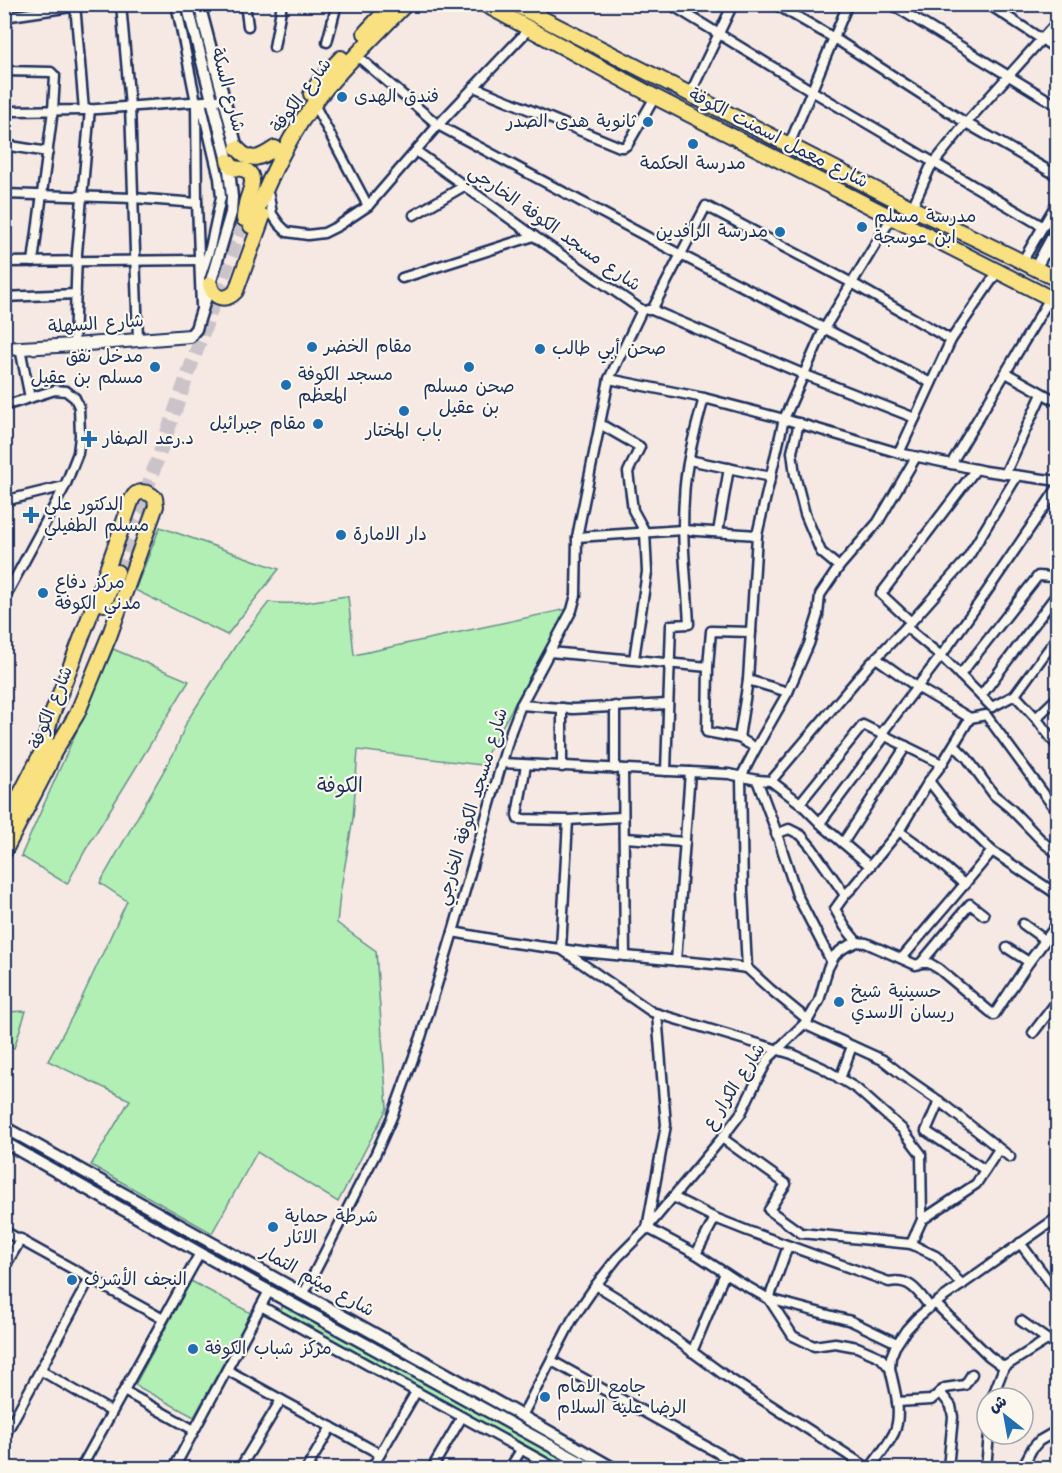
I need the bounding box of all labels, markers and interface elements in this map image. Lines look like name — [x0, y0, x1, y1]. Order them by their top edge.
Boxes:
street label: شارع السكة — [202, 44, 252, 136]
street label: شارع الكوفة — [264, 52, 340, 140]
street label: شارع معمل اسمنت الكوفة — [683, 81, 873, 197]
place label: فندق الهدى — [354, 83, 439, 112]
marker: فندق الهدى — [335, 90, 349, 104]
place label: ثانوية هدى الصدر — [504, 108, 637, 137]
marker: ثانوية هدى الصدر — [641, 115, 655, 129]
marker: مدرسة الحكمة — [686, 137, 700, 151]
place label: مدرسة الحكمة — [640, 150, 746, 179]
street label: شارع مسجد الكوفة الخارجي — [462, 158, 646, 300]
place label: مدرسة مسلم ابن عوسجة — [874, 203, 976, 253]
place label: مدرسة الرافدين — [656, 218, 768, 247]
marker: مدرسة مسلم ابن عوسجة — [855, 220, 869, 234]
marker: مدرسة الرافدين — [773, 225, 787, 239]
street label: شارع السهلة — [47, 307, 145, 343]
place label: مقام الخضر — [322, 333, 412, 362]
place label: صحن أبي طالب — [552, 335, 666, 364]
marker: مقام الخضر — [305, 340, 319, 354]
marker: صحن أبي طالب — [533, 342, 547, 356]
place label: مدخل نفق مسلم بن عقيل — [31, 343, 143, 393]
marker: مدخل نفق مسلم بن عقيل — [148, 360, 162, 374]
marker: صحن مسلم بن عقيل — [462, 360, 476, 374]
place label: مسجد الكوفة المعظم — [298, 361, 393, 411]
place label: صحن مسلم بن عقيل — [423, 373, 515, 423]
marker: مسجد الكوفة المعظم — [279, 378, 293, 392]
marker: باب المختار — [397, 404, 411, 418]
place label: مقام جبرائيل — [209, 410, 306, 439]
marker: مقام جبرائيل — [311, 417, 325, 431]
place label: باب المختار — [364, 417, 442, 446]
place label: د.رعد الصفار — [101, 425, 194, 454]
marker: د.رعد الصفار — [80, 430, 98, 448]
place label: الدكتور علي مسلم الطفيلي — [44, 491, 149, 541]
marker: الدكتور علي مسلم الطفيلي — [22, 506, 40, 524]
place label: دار الامارة — [353, 521, 427, 550]
marker: دار الامارة — [334, 528, 348, 542]
place label: مركز دفاع مدني الكوفة — [55, 569, 141, 619]
marker: مركز دفاع مدني الكوفة — [36, 586, 50, 600]
street label: شارع الكوفة — [22, 662, 82, 754]
street label: شارع مسجد الكوفة الخارجي — [429, 705, 517, 909]
district label: الكوفة — [317, 771, 363, 803]
place label: حسينية شيخ ريسان الاسدي — [851, 978, 955, 1028]
marker: حسينية شيخ ريسان الاسدي — [832, 995, 846, 1009]
street label: شارع الكرار ع — [696, 1038, 774, 1136]
place label: شرطة حماية الاثار — [283, 1203, 378, 1253]
marker: شرطة حماية الاثار — [266, 1220, 280, 1234]
street label: شارع ميثم التمار — [254, 1238, 379, 1325]
place label: النجف الأشرف — [84, 1266, 187, 1295]
marker: النجف الأشرف — [65, 1273, 79, 1287]
place label: مركز شباب الكوفة — [205, 1335, 332, 1364]
marker: مركز شباب الكوفة — [186, 1342, 200, 1356]
place label: جامع الامام الرضا عليه السلام — [557, 1373, 686, 1423]
north arrow — [975, 1386, 1035, 1446]
text: ش — [984, 1389, 1012, 1420]
marker: جامع الامام الرضا عليه السلام — [538, 1390, 552, 1404]

